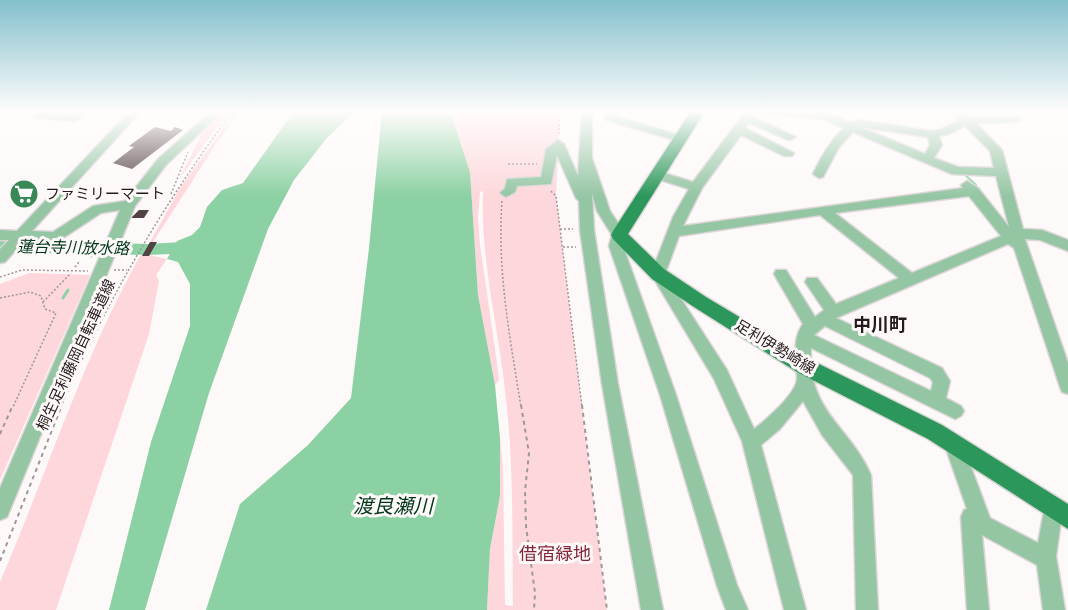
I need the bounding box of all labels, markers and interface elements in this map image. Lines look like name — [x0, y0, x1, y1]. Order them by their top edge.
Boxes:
supermarket icon: ファミリーマート — [8, 178, 40, 210]
place label: ファミリーマート — [45, 185, 165, 202]
water label: 蓮台寺川放水路 — [17, 237, 131, 257]
street label: 桐生足利藤岡自転車道線 — [33, 276, 118, 433]
district label: 中川町 — [853, 314, 907, 334]
street label: 足利伊勢崎線 — [732, 316, 818, 377]
water label: 渡良瀬川 — [353, 494, 435, 517]
park label: 借宿緑地 — [519, 543, 591, 563]

